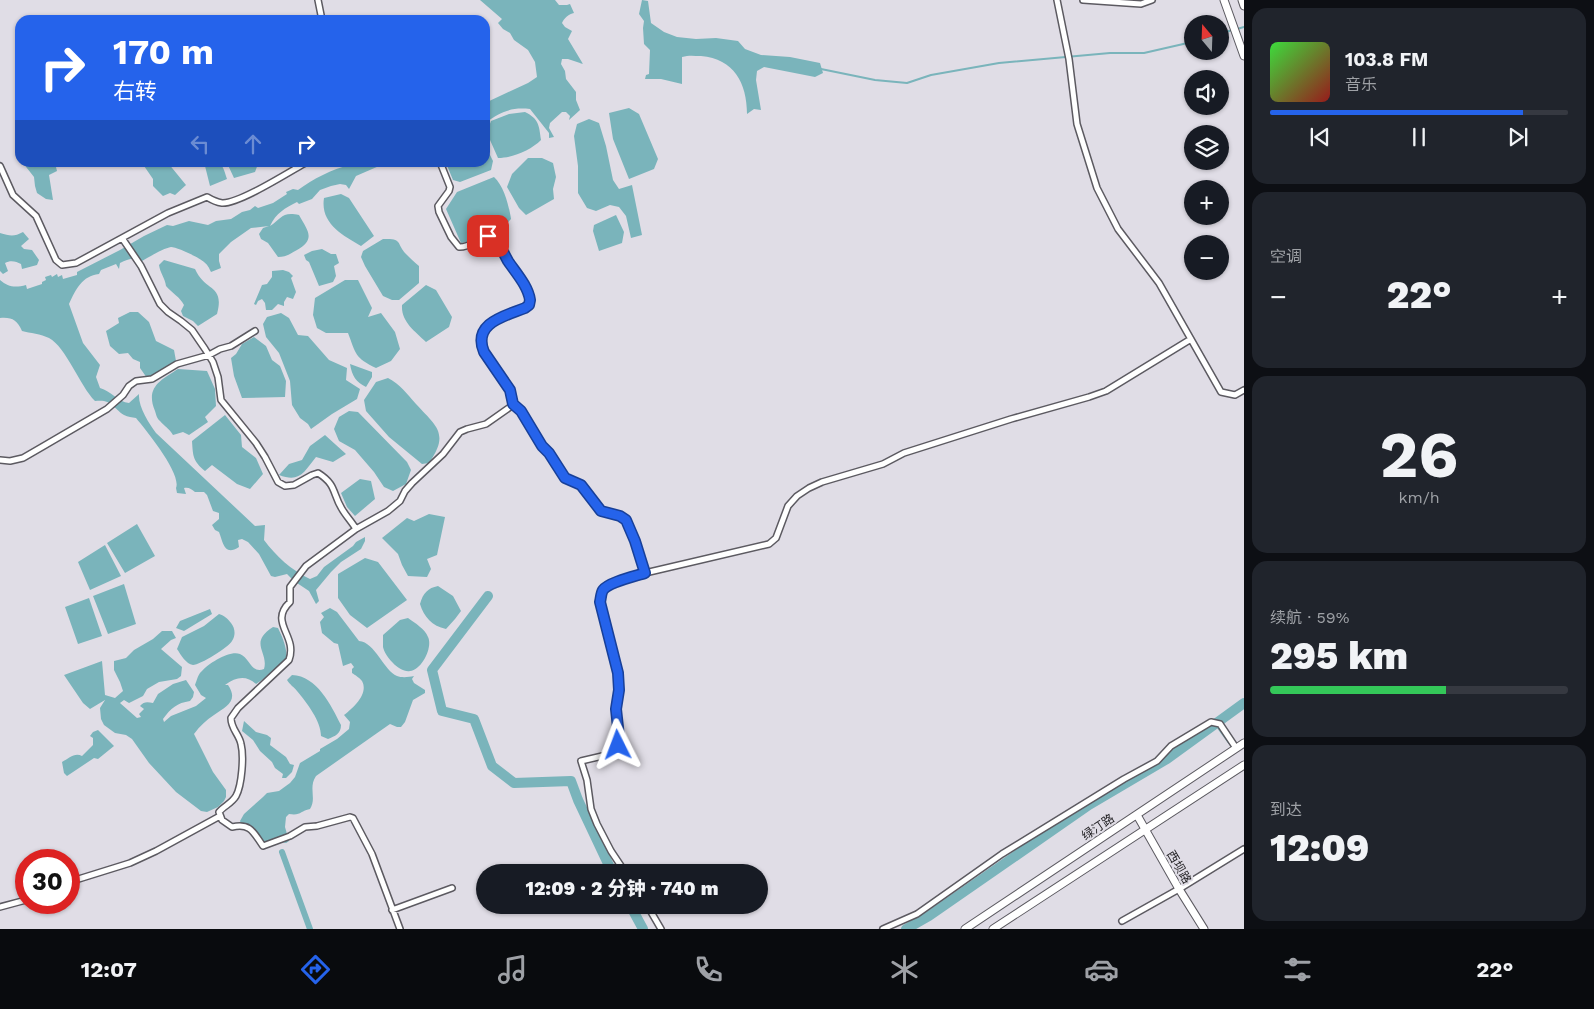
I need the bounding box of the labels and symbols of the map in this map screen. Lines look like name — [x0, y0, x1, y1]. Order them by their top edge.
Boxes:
north arrow — [1184, 15, 1229, 60]
pin — [467, 215, 509, 257]
position arrow — [591, 718, 643, 770]
street label: 绿汀路 — [1079, 811, 1117, 843]
street label: 西坝路 — [1164, 848, 1194, 886]
speed limit sign: 30 — [15, 849, 80, 914]

